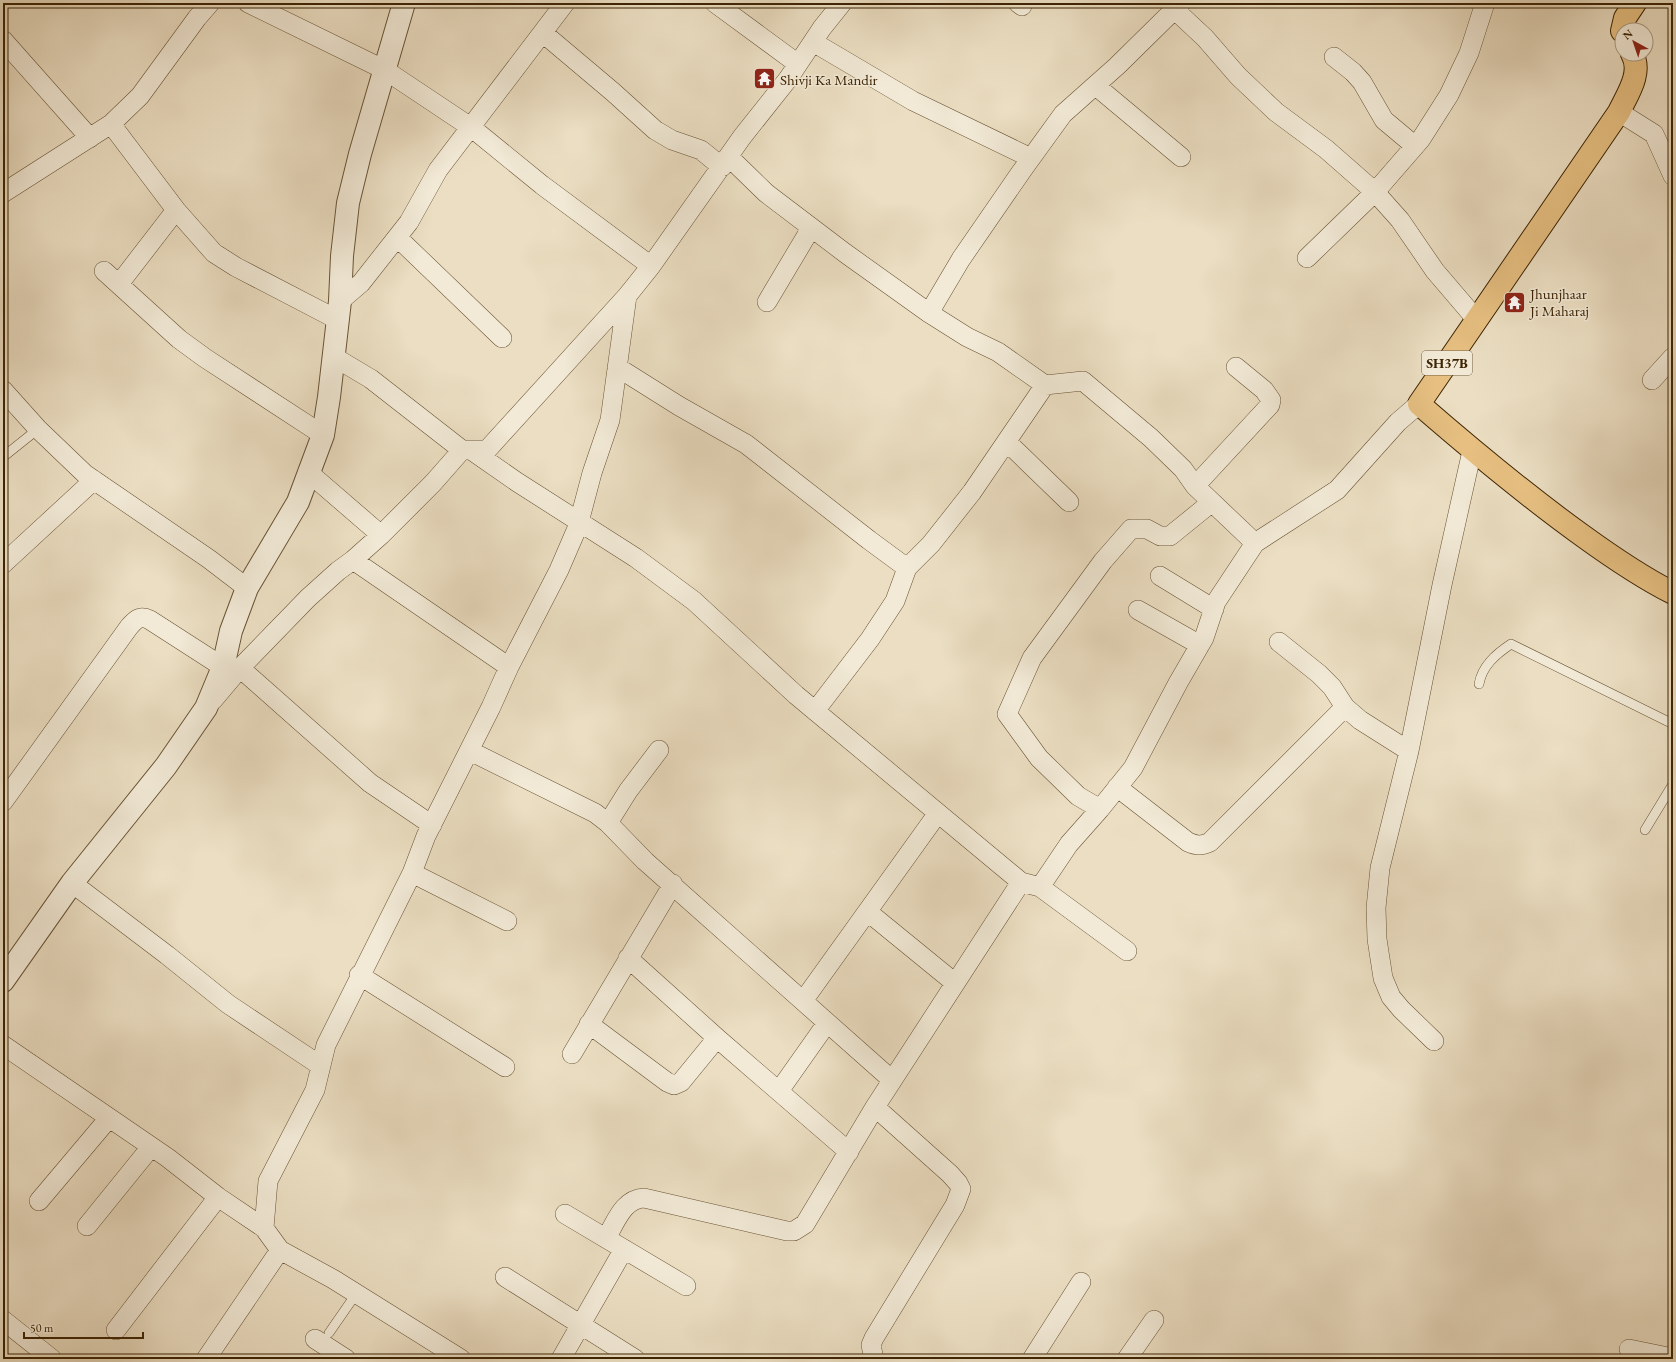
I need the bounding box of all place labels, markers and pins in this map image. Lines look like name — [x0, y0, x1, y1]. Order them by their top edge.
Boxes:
temple icon: Shivji Ka Mandir — [752, 66, 778, 92]
place label: Shivji Ka Mandir — [780, 70, 878, 89]
place label: Jhunjhaar Ji Maharaj — [1528, 284, 1589, 320]
temple icon: Jhunjhaar Ji Maharaj — [1501, 289, 1527, 315]

